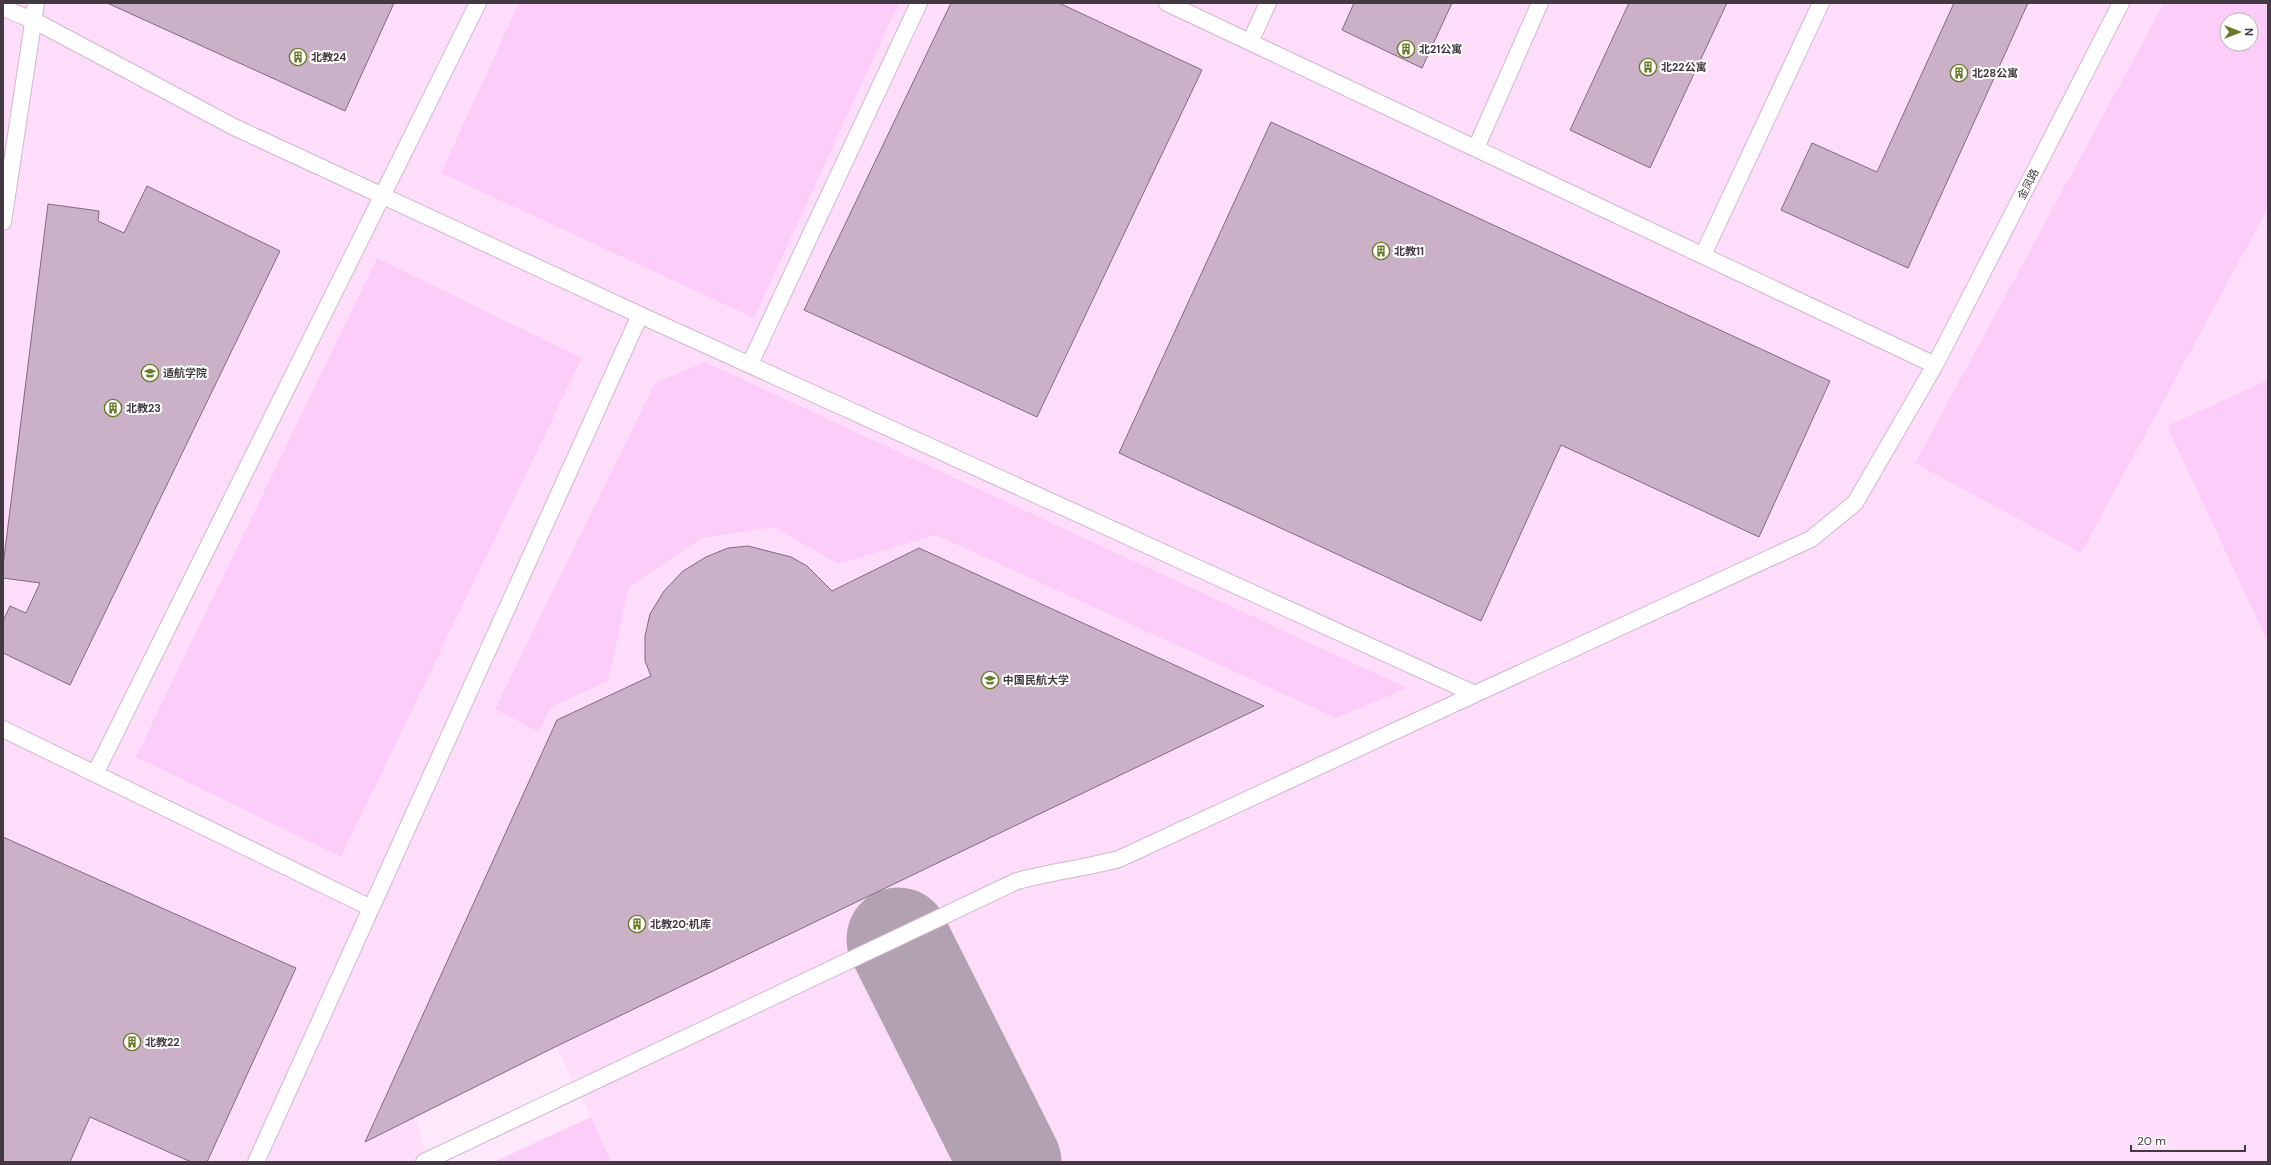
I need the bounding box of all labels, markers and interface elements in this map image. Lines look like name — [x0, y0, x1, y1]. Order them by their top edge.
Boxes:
north arrow — [2219, 12, 2259, 52]
text: N — [2242, 28, 2256, 36]
building icon: 北21公寓 — [1396, 39, 1416, 59]
place label: 北21公寓 — [1419, 42, 1462, 56]
building icon: 北教24 — [288, 47, 308, 67]
place label: 北教24 — [311, 50, 346, 64]
building icon: 北22公寓 — [1638, 57, 1658, 77]
place label: 北22公寓 — [1661, 60, 1707, 74]
building icon: 北28公寓 — [1949, 63, 1969, 83]
place label: 北28公寓 — [1972, 66, 2018, 80]
street label: 金凤路 — [2014, 166, 2042, 202]
building icon: 北教11 — [1371, 241, 1391, 261]
place label: 北教11 — [1394, 244, 1424, 258]
school or university icon: 适航学院 — [140, 363, 160, 383]
place label: 适航学院 — [163, 366, 207, 380]
building icon: 北教23 — [103, 398, 123, 418]
place label: 北教23 — [126, 401, 161, 415]
school or university icon: 中国民航大学 — [980, 670, 1000, 690]
place label: 中国民航大学 — [1003, 673, 1069, 687]
building icon: 北教20·机库 — [627, 914, 647, 934]
place label: 北教20·机库 — [650, 917, 711, 931]
building icon: 北教22 — [122, 1032, 142, 1052]
place label: 北教22 — [145, 1035, 180, 1049]
scale bar — [2131, 1127, 2245, 1153]
text: 20 m — [2137, 1133, 2166, 1149]

